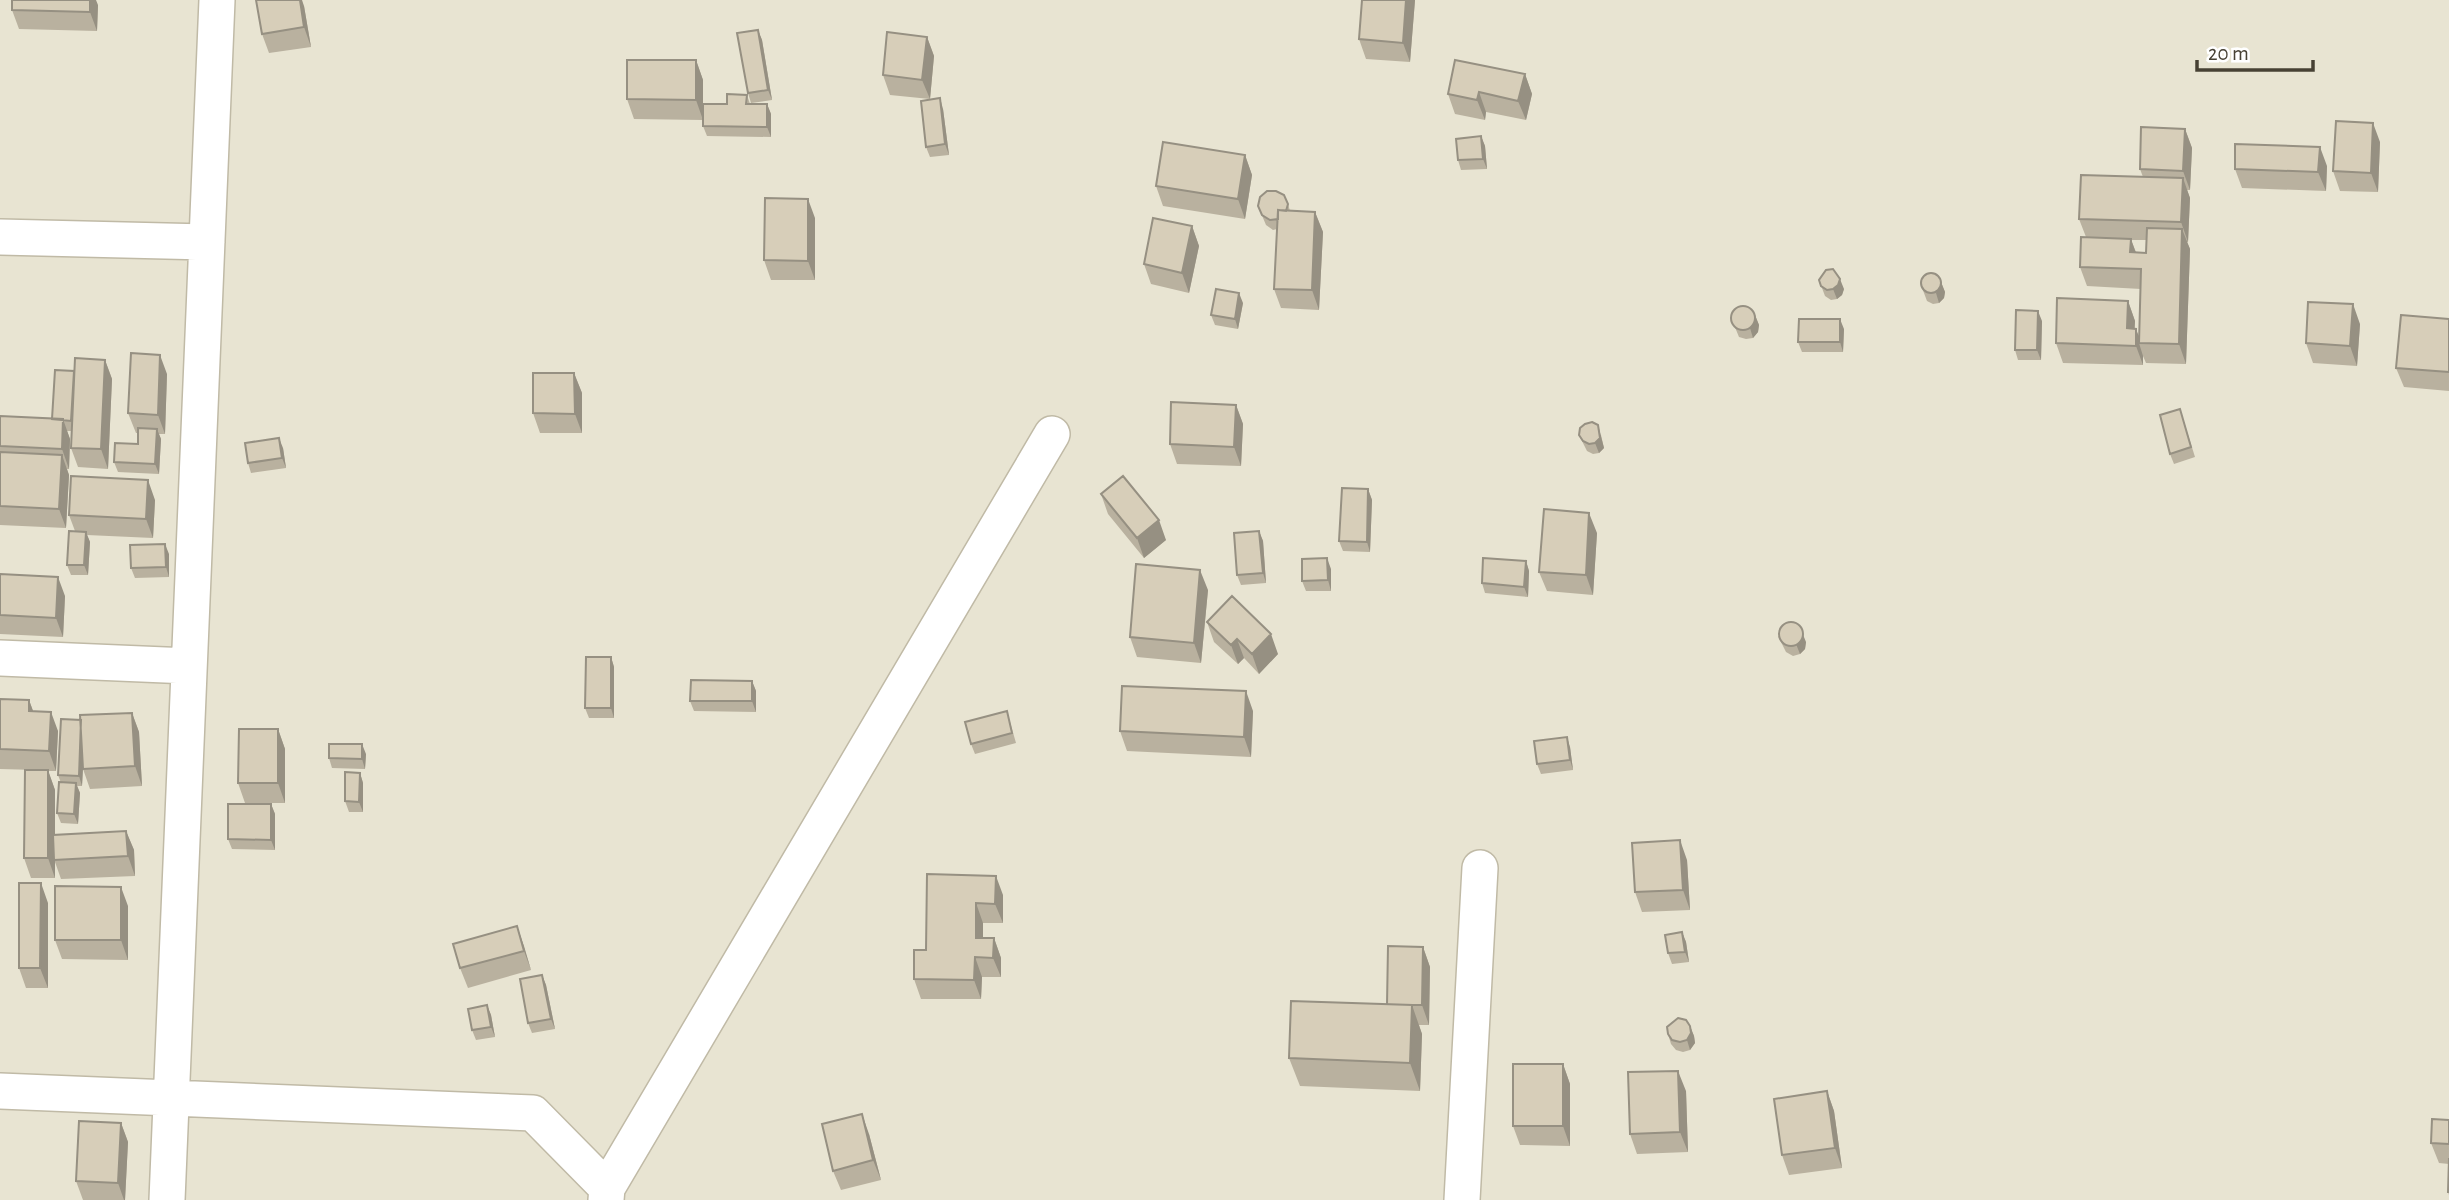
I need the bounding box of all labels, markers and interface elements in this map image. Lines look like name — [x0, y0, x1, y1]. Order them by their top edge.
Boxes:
scale bar — [2197, 28, 2312, 72]
text: 20 m — [2208, 43, 2249, 64]

